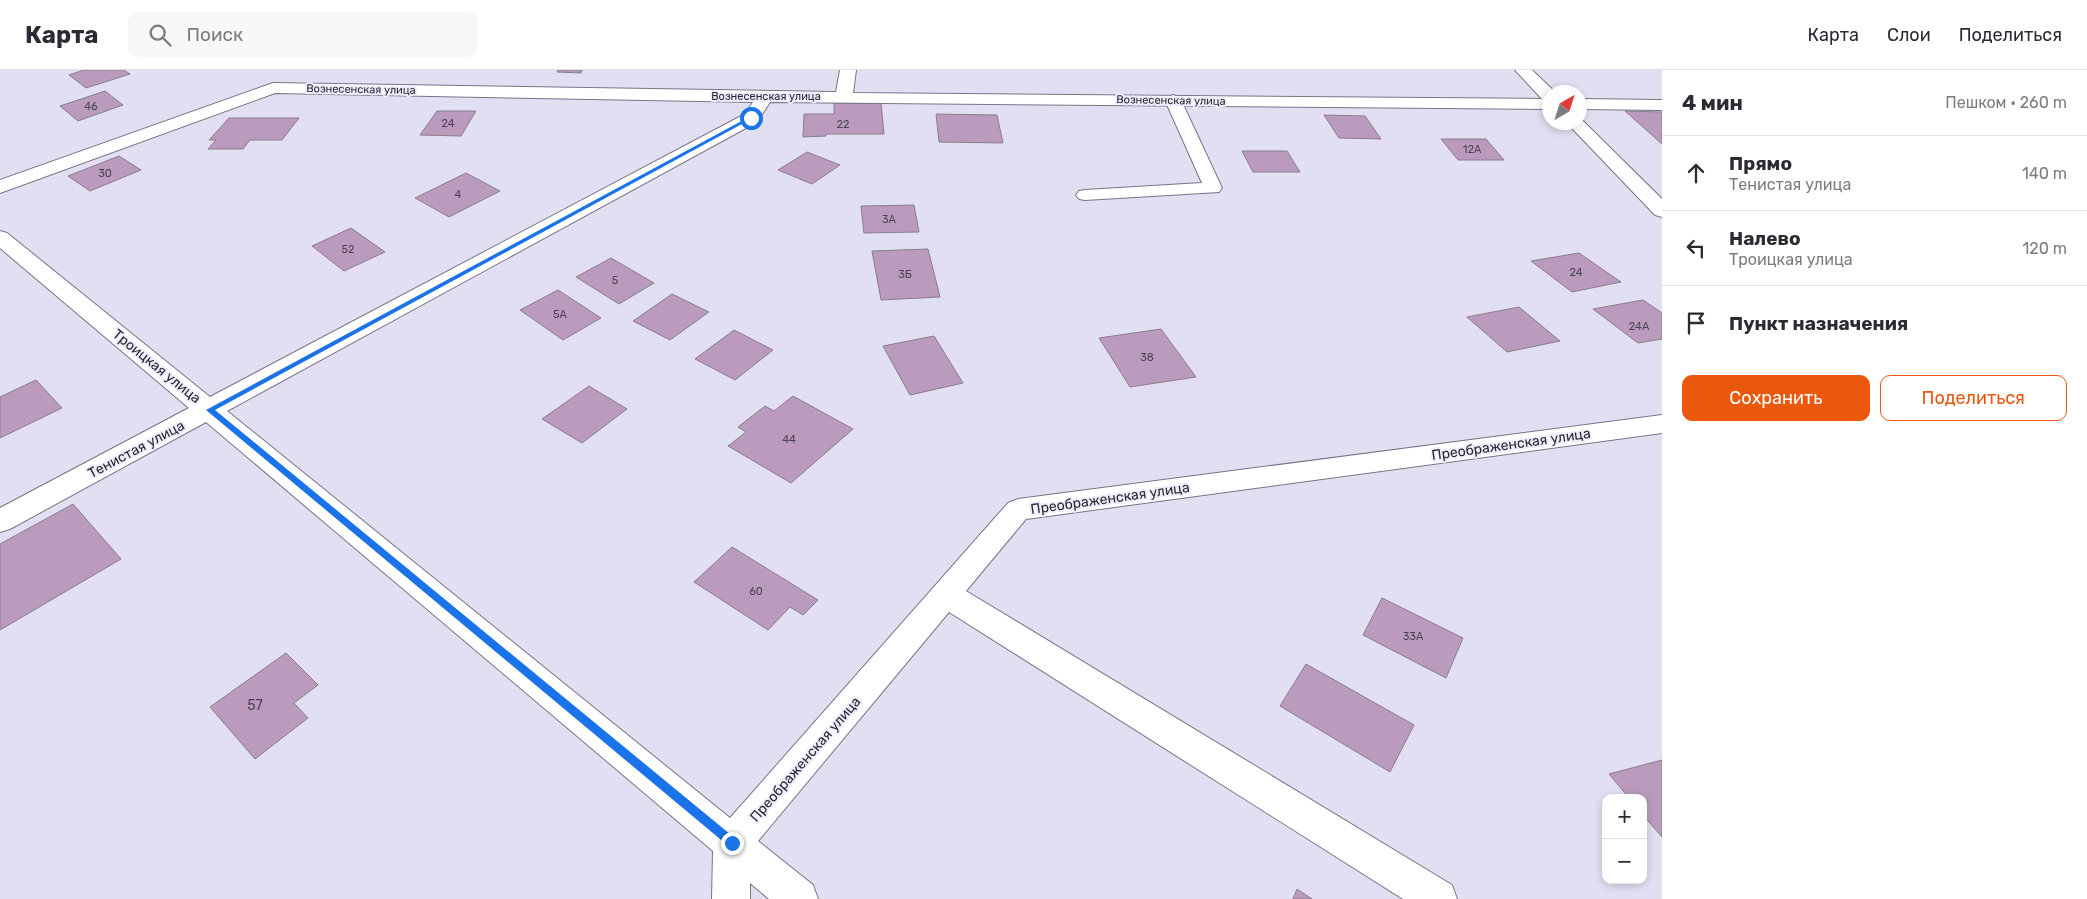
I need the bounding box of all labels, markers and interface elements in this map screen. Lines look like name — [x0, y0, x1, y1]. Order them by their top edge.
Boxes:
search box — [128, 12, 478, 57]
text: Карта — [25, 21, 98, 49]
icon: search — [146, 21, 174, 49]
text: Поиск — [186, 23, 243, 46]
text: Карта — [1808, 24, 1859, 46]
text: Слои — [1887, 24, 1931, 46]
text: Поделиться — [1959, 24, 2062, 46]
street label: Вознесенская улица — [306, 82, 416, 97]
north arrow — [1542, 85, 1587, 130]
street label: Вознесенская улица — [711, 90, 821, 103]
text: 4 мин — [1682, 90, 1743, 115]
street label: Вознесенская улица — [1116, 93, 1226, 108]
text: Пешком · 260 m — [1945, 93, 2067, 112]
house number: 46 — [84, 100, 98, 113]
route start — [740, 107, 763, 130]
house number: 24 — [441, 117, 455, 130]
house number: 22 — [837, 118, 849, 131]
house number: 12А — [1463, 143, 1482, 156]
text: Прямо — [1729, 152, 1792, 175]
icon: ahead — [1682, 159, 1710, 187]
text: 140 m — [2022, 164, 2067, 183]
house number: 30 — [98, 167, 112, 180]
text: Тенистая улица — [1729, 175, 1851, 194]
house number: 4 — [455, 188, 462, 201]
house number: 3А — [882, 213, 897, 226]
text: Налево — [1729, 227, 1801, 250]
icon: left — [1682, 234, 1710, 262]
text: 120 m — [2022, 239, 2067, 258]
house number: 52 — [342, 243, 355, 256]
text: Троицкая улица — [1729, 250, 1853, 269]
house number: 24 — [1569, 266, 1583, 279]
house number: 3Б — [898, 268, 912, 281]
house number: 5 — [612, 274, 619, 287]
house number: 5А — [553, 308, 568, 321]
icon: arrive — [1682, 309, 1710, 337]
text: Пункт назначения — [1729, 312, 1908, 335]
house number: 24А — [1629, 320, 1650, 333]
street label: Троицкая улица — [109, 326, 204, 407]
house number: 38 — [1140, 351, 1154, 364]
button: Сохранить — [1682, 375, 1870, 421]
button: Поделиться — [1880, 375, 2067, 421]
street label: Тенистая улица — [85, 417, 187, 482]
street label: Преображенская улица — [1431, 425, 1592, 464]
house number: 44 — [782, 433, 796, 446]
street label: Преображенская улица — [1030, 479, 1191, 518]
house number: 60 — [749, 585, 763, 598]
house number: 33А — [1403, 630, 1424, 643]
street label: Преображенская улица — [746, 693, 864, 825]
house number: 57 — [247, 697, 263, 714]
map controls — [1602, 794, 1647, 884]
button: + — [1602, 794, 1647, 839]
route end — [721, 832, 744, 855]
button: − — [1602, 839, 1647, 884]

